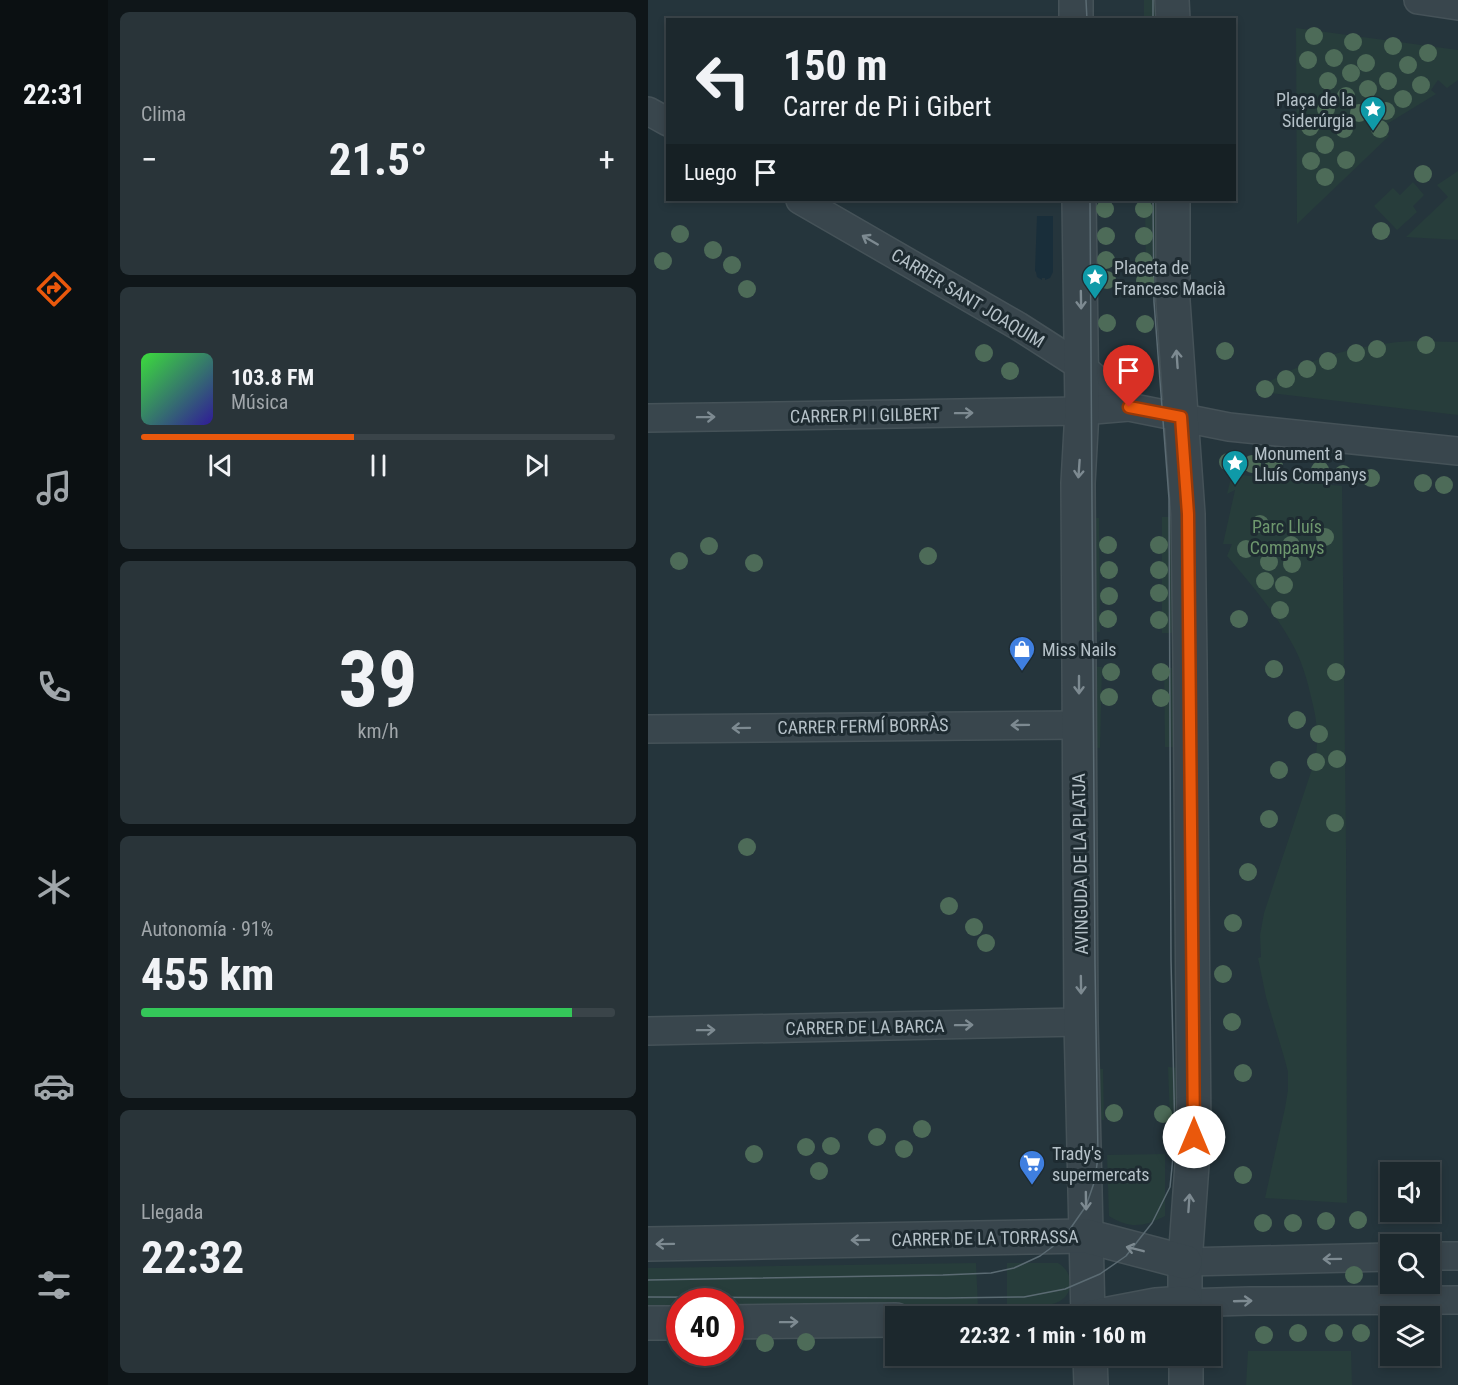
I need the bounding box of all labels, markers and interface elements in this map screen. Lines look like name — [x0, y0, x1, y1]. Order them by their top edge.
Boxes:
text: 150 m — [783, 41, 888, 90]
icon: left — [684, 42, 762, 120]
text: 22:31 — [23, 79, 85, 111]
place label: Plaça de la Siderúrgia — [1276, 89, 1354, 131]
text: Carrer de Pi i Gibert — [783, 91, 992, 123]
place icon: Plaça de la Siderúrgia — [1358, 94, 1388, 132]
text: Clima — [141, 102, 186, 126]
text: 21.5° — [329, 133, 427, 186]
text: − — [141, 140, 158, 179]
text: + — [599, 140, 615, 179]
icon: arrive — [749, 156, 782, 189]
text: Luego — [684, 160, 737, 185]
one-way arrow — [862, 234, 879, 246]
street label: CARRER SANT JOAQUIM — [888, 244, 1048, 352]
place label: Placeta de Francesc Macià — [1114, 257, 1226, 299]
place icon: Placeta de Francesc Macià — [1080, 262, 1110, 300]
icon: directions — [33, 268, 75, 310]
one-way arrow — [1075, 289, 1087, 309]
pin — [1103, 345, 1154, 407]
one-way arrow — [1171, 349, 1182, 369]
icon: arrive — [1112, 354, 1145, 387]
text: 103.8 FM — [231, 365, 314, 390]
text: Música — [231, 390, 288, 414]
street label: CARRER PI I GILBERT — [790, 403, 940, 427]
one-way arrow — [954, 407, 974, 419]
one-way arrow — [696, 411, 716, 423]
place label: Monument a Lluís Companys — [1254, 443, 1367, 485]
place icon: Monument a Lluís Companys — [1220, 448, 1250, 486]
icon: previous — [204, 449, 237, 482]
icon: pause — [362, 449, 395, 482]
icon: next — [520, 449, 553, 482]
one-way arrow — [1073, 459, 1084, 479]
icon: music — [33, 467, 75, 509]
park label: Parc Lluís Companys — [1250, 516, 1324, 558]
text: 39 — [339, 634, 417, 725]
shop icon: Miss Nails — [1007, 634, 1037, 672]
place label: Miss Nails — [1042, 639, 1117, 660]
icon: phone — [33, 666, 75, 708]
one-way arrow — [1073, 675, 1085, 695]
street label: CARRER FERMÍ BORRÀS — [777, 714, 949, 738]
text: km/h — [357, 719, 399, 743]
one-way arrow — [1011, 719, 1031, 731]
one-way arrow — [732, 722, 752, 734]
street label: AVINGUDA DE LA PLATJA — [1068, 773, 1092, 955]
icon: climate — [33, 866, 75, 908]
text: Autonomía · 91% — [141, 917, 273, 941]
text: 455 km — [141, 948, 274, 1001]
one-way arrow — [1075, 975, 1087, 995]
street label: CARRER DE LA BARCA — [785, 1015, 945, 1039]
one-way arrow — [954, 1019, 974, 1031]
one-way arrow — [696, 1024, 716, 1036]
icon: car — [33, 1065, 75, 1107]
position arrow — [1162, 1105, 1226, 1169]
place label: Trady's supermercats — [1052, 1143, 1150, 1185]
supermarket icon: Trady's supermercats — [1017, 1148, 1047, 1186]
map controls — [1380, 1162, 1440, 1366]
button: sound — [1380, 1162, 1440, 1222]
one-way arrow — [1080, 1191, 1091, 1211]
one-way arrow — [1184, 1194, 1195, 1214]
text: Llegada — [141, 1200, 203, 1224]
street label: CARRER DE LA TORRASSA — [891, 1226, 1079, 1250]
text: 22:32 — [141, 1231, 244, 1284]
button: search — [1380, 1234, 1440, 1294]
one-way arrow — [850, 1235, 870, 1246]
one-way arrow — [655, 1238, 675, 1250]
one-way arrow — [1126, 1243, 1145, 1255]
one-way arrow — [1323, 1253, 1343, 1264]
icon: filters — [33, 1264, 75, 1306]
speed limit sign: 40 — [666, 1288, 744, 1366]
one-way arrow — [1232, 1295, 1252, 1307]
button: layers — [1380, 1306, 1440, 1366]
one-way arrow — [778, 1316, 798, 1328]
text: 22:32 · 1 min · 160 m — [960, 1323, 1146, 1348]

